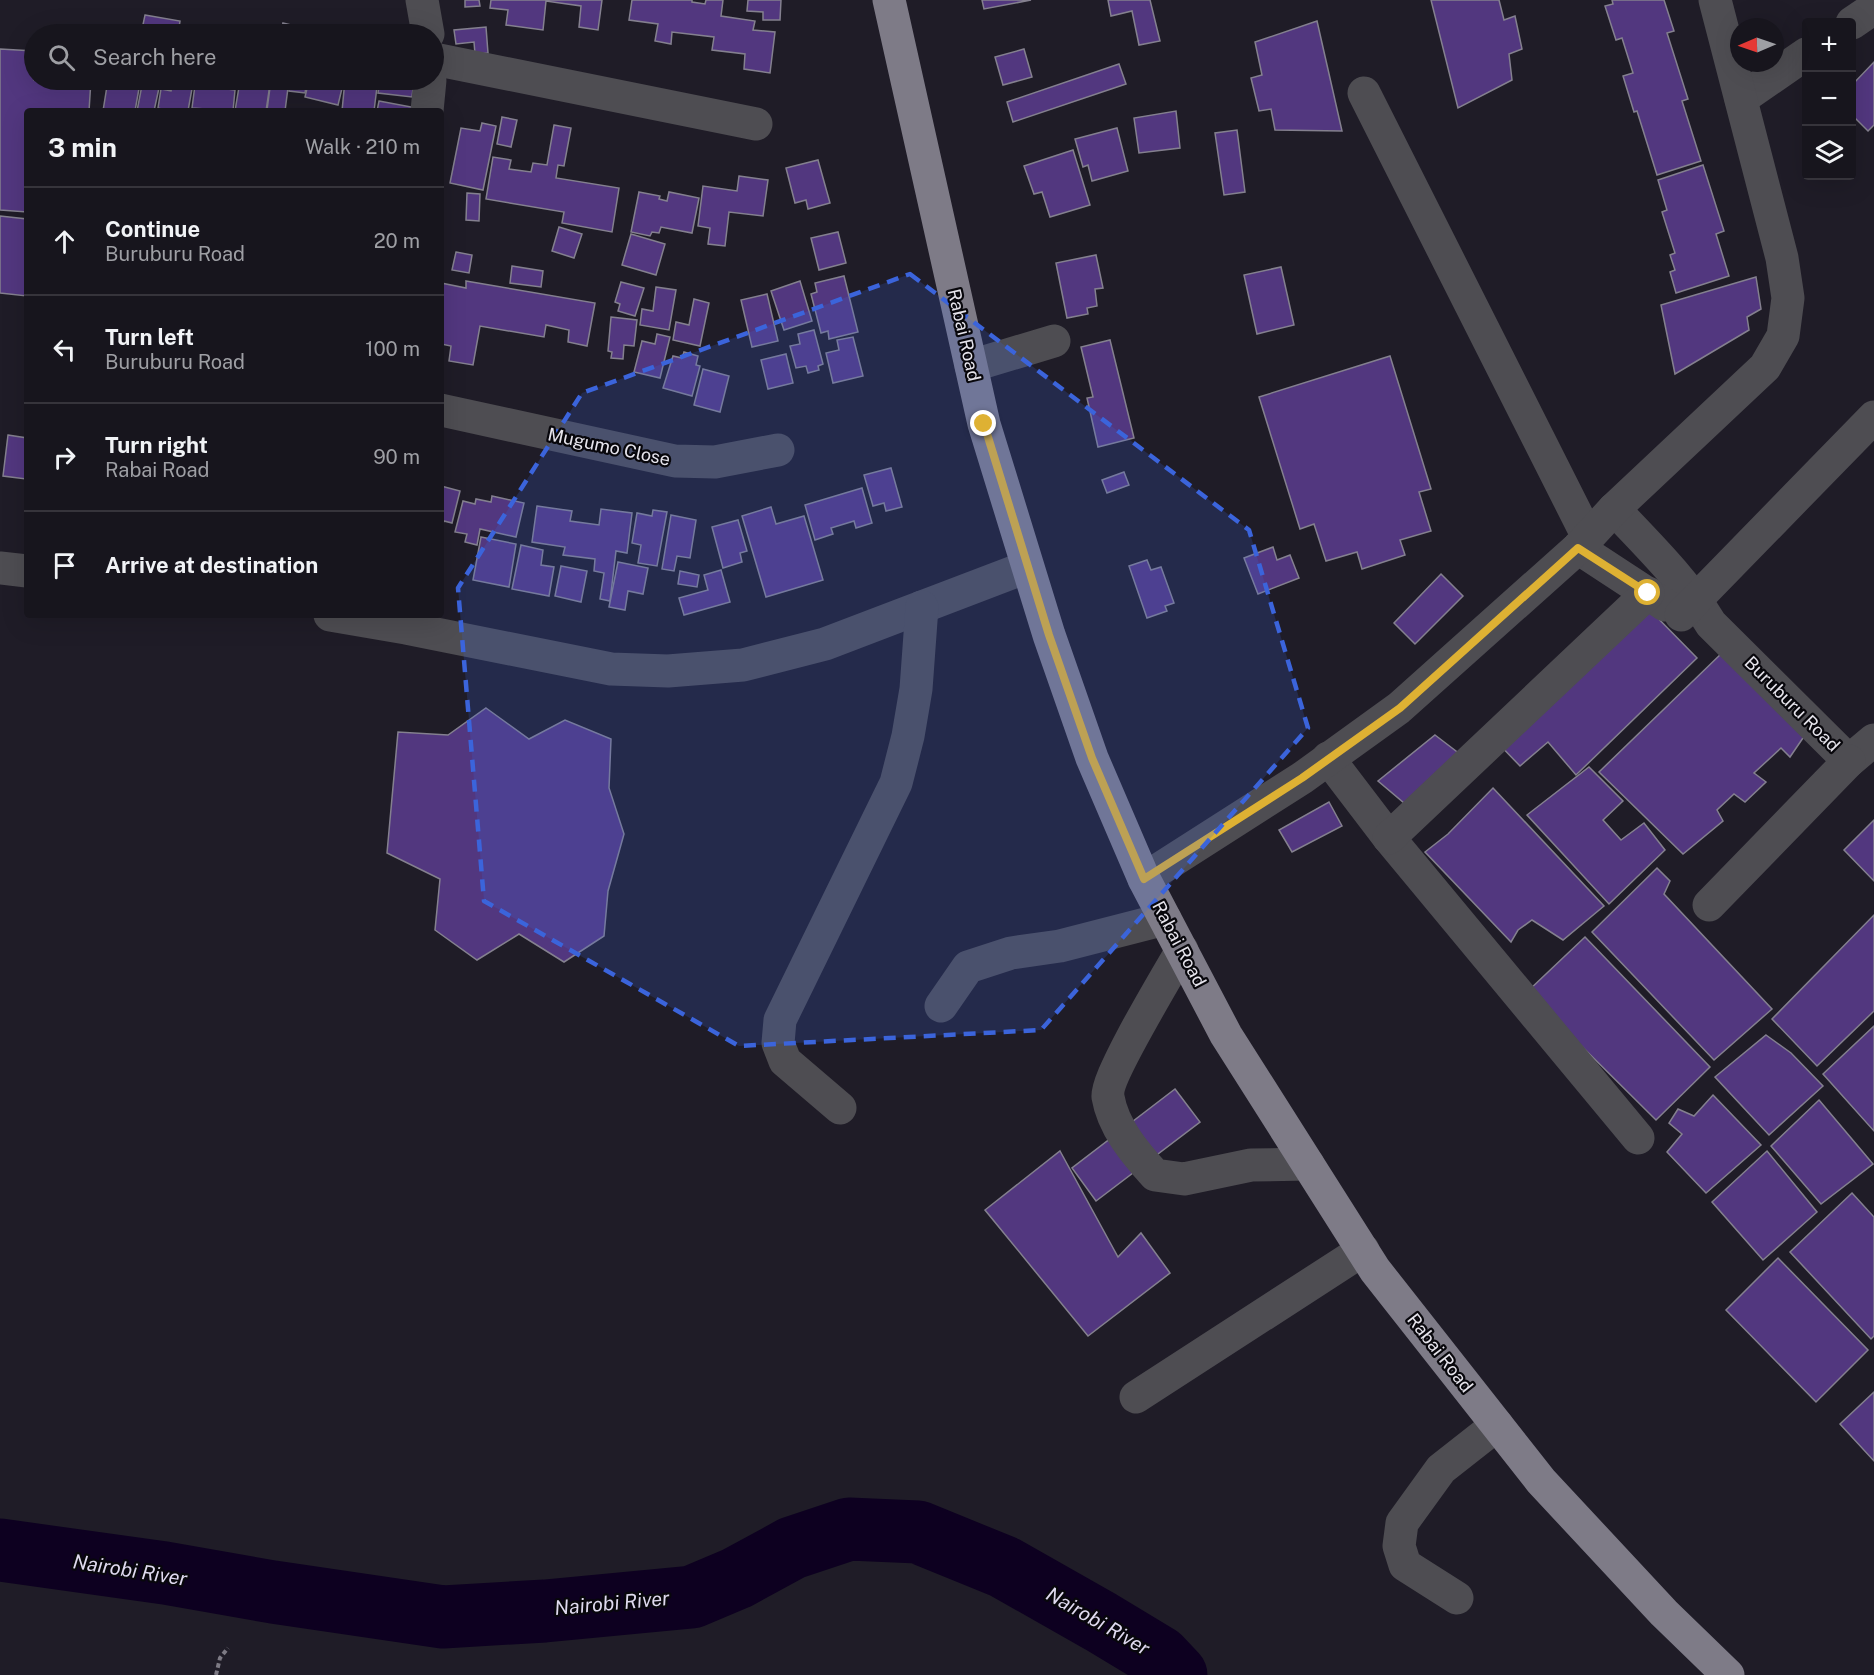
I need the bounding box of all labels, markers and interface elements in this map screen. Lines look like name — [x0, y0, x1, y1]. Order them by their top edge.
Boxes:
north arrow — [1730, 18, 1784, 72]
map controls — [1802, 18, 1856, 180]
button: + — [1802, 18, 1856, 72]
search box — [24, 24, 444, 90]
icon: search — [45, 41, 78, 74]
text: Search here — [93, 44, 217, 70]
button: − — [1802, 72, 1856, 126]
button: layers — [1802, 126, 1856, 180]
text: 3 min — [48, 132, 117, 163]
text: Walk · 210 m — [305, 135, 420, 159]
text: Continue — [105, 216, 200, 242]
icon: ahead — [48, 225, 81, 258]
text: 20 m — [374, 229, 420, 253]
text: Buruburu Road — [105, 242, 245, 266]
street label: Rabai Road — [944, 287, 985, 383]
text: Turn left — [105, 324, 194, 350]
icon: left — [48, 333, 81, 366]
text: 100 m — [365, 337, 420, 361]
text: Buruburu Road — [105, 350, 245, 374]
route end — [970, 410, 996, 436]
street label: Mugumo Close — [546, 423, 672, 470]
text: Turn right — [105, 432, 208, 458]
icon: right — [48, 441, 81, 474]
text: 90 m — [373, 445, 420, 469]
text: Rabai Road — [105, 458, 209, 482]
icon: arrive — [48, 549, 81, 582]
text: Arrive at destination — [105, 552, 318, 578]
route start — [1634, 579, 1660, 605]
street label: Buruburu Road — [1740, 652, 1844, 756]
street label: Rabai Road — [1148, 897, 1211, 990]
street label: Rabai Road — [1403, 1309, 1478, 1396]
water label: Nairobi River — [71, 1549, 189, 1591]
water label: Nairobi River — [1042, 1582, 1154, 1660]
water label: Nairobi River — [553, 1586, 671, 1620]

